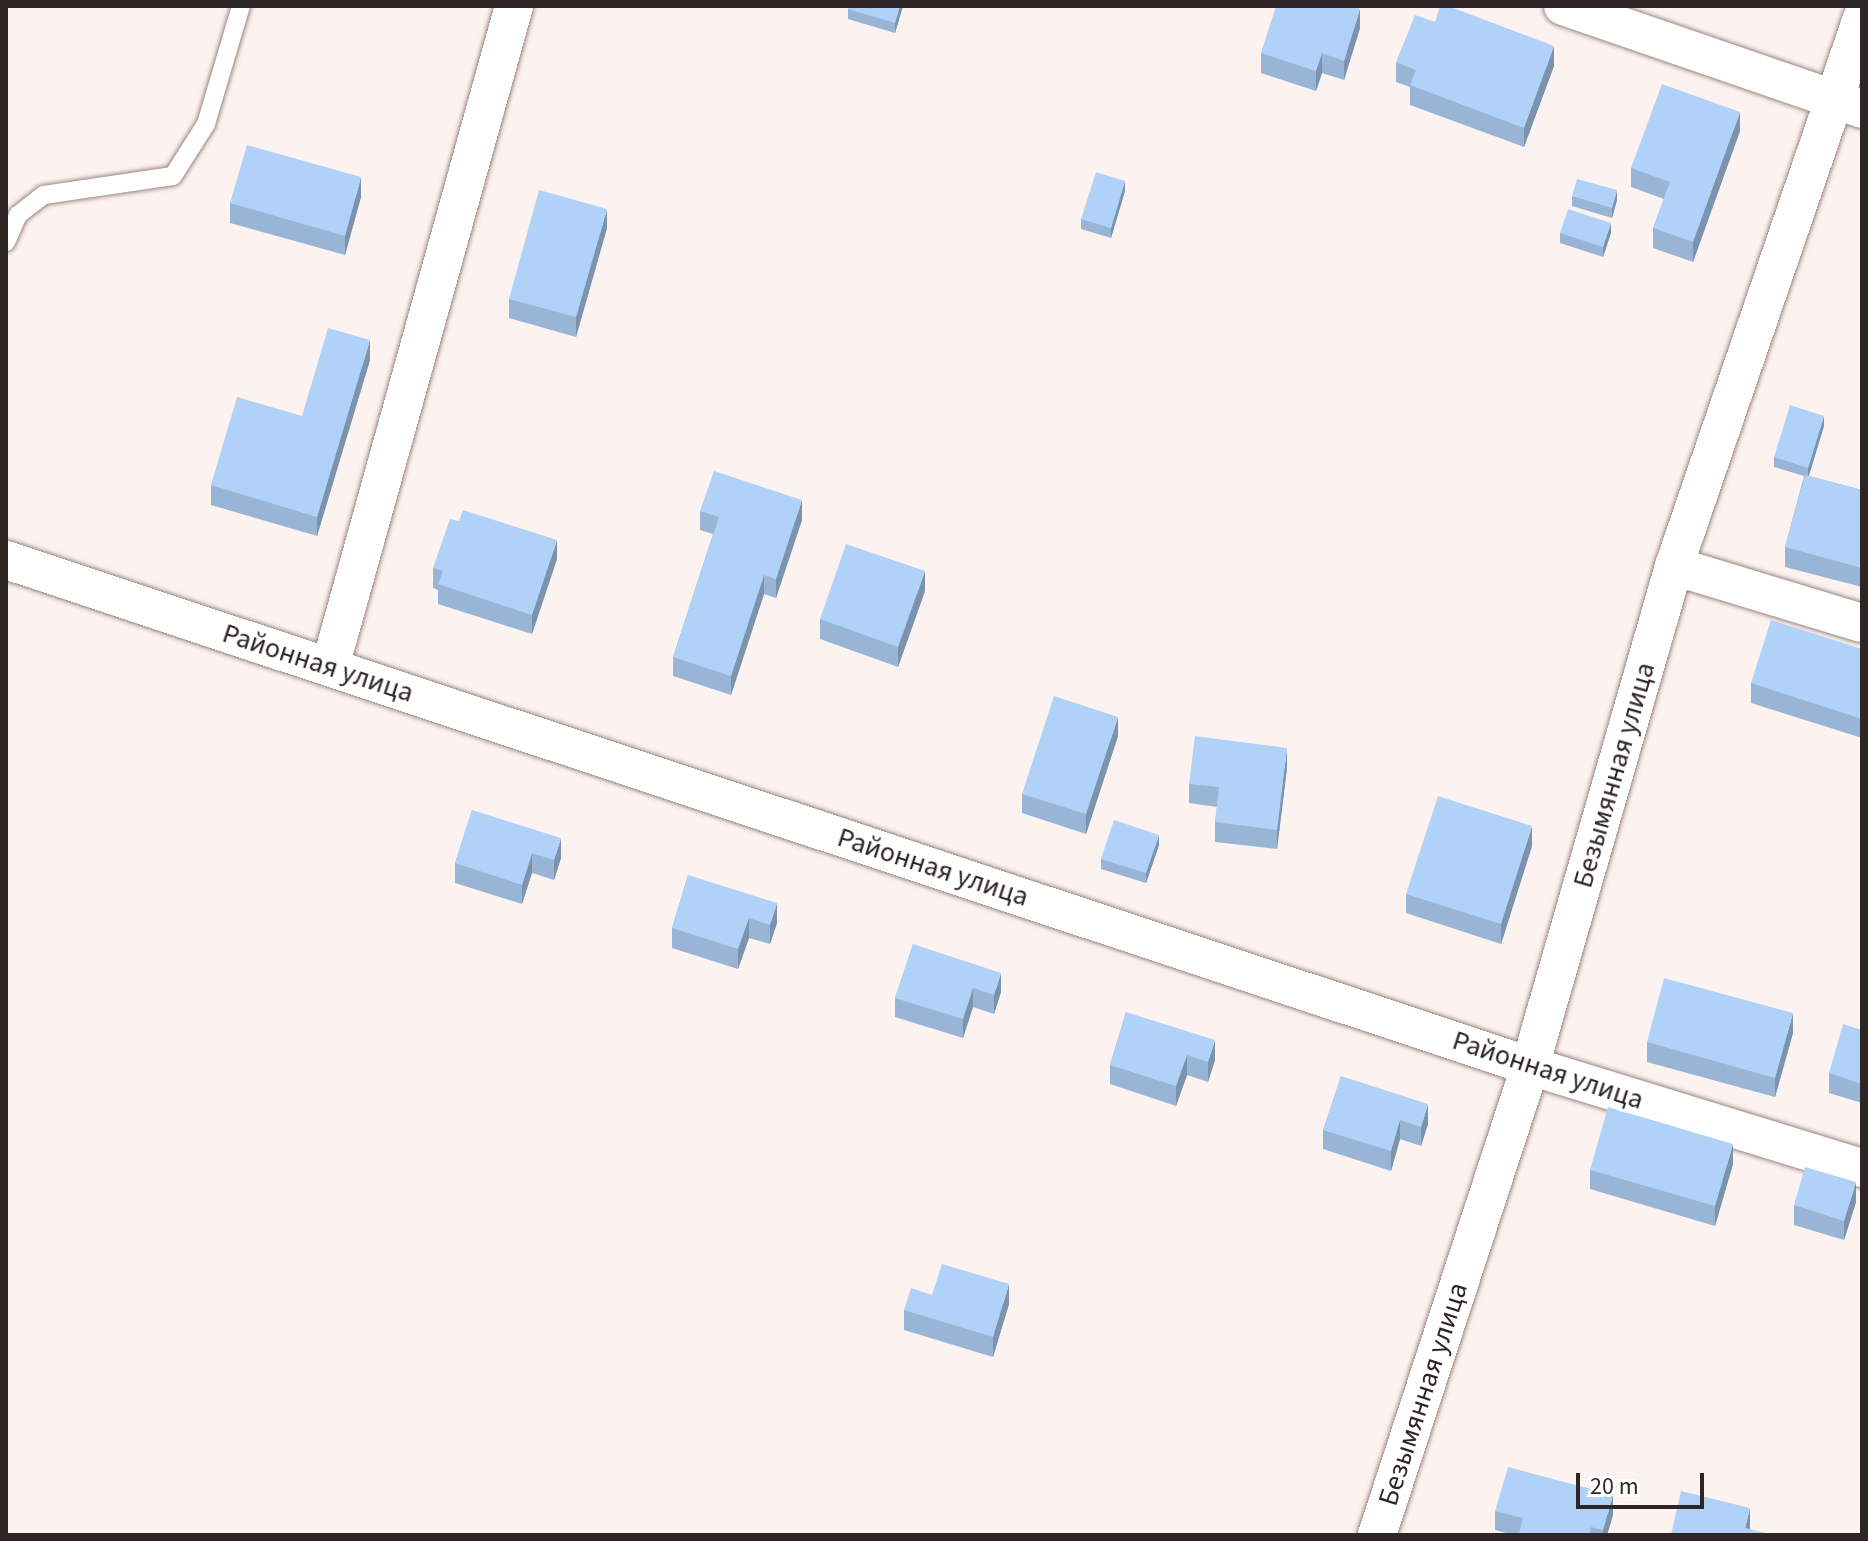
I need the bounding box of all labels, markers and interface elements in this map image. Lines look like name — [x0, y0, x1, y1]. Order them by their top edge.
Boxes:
street label: Районная улица — [218, 616, 418, 710]
street label: Безымянная улица — [1566, 658, 1662, 892]
street label: Районная улица — [833, 820, 1033, 914]
street label: Районная улица — [1448, 1023, 1648, 1117]
street label: Безымянная улица — [1371, 1278, 1475, 1510]
scale bar — [1580, 1457, 1708, 1507]
text: 20 m — [1590, 1469, 1639, 1504]

